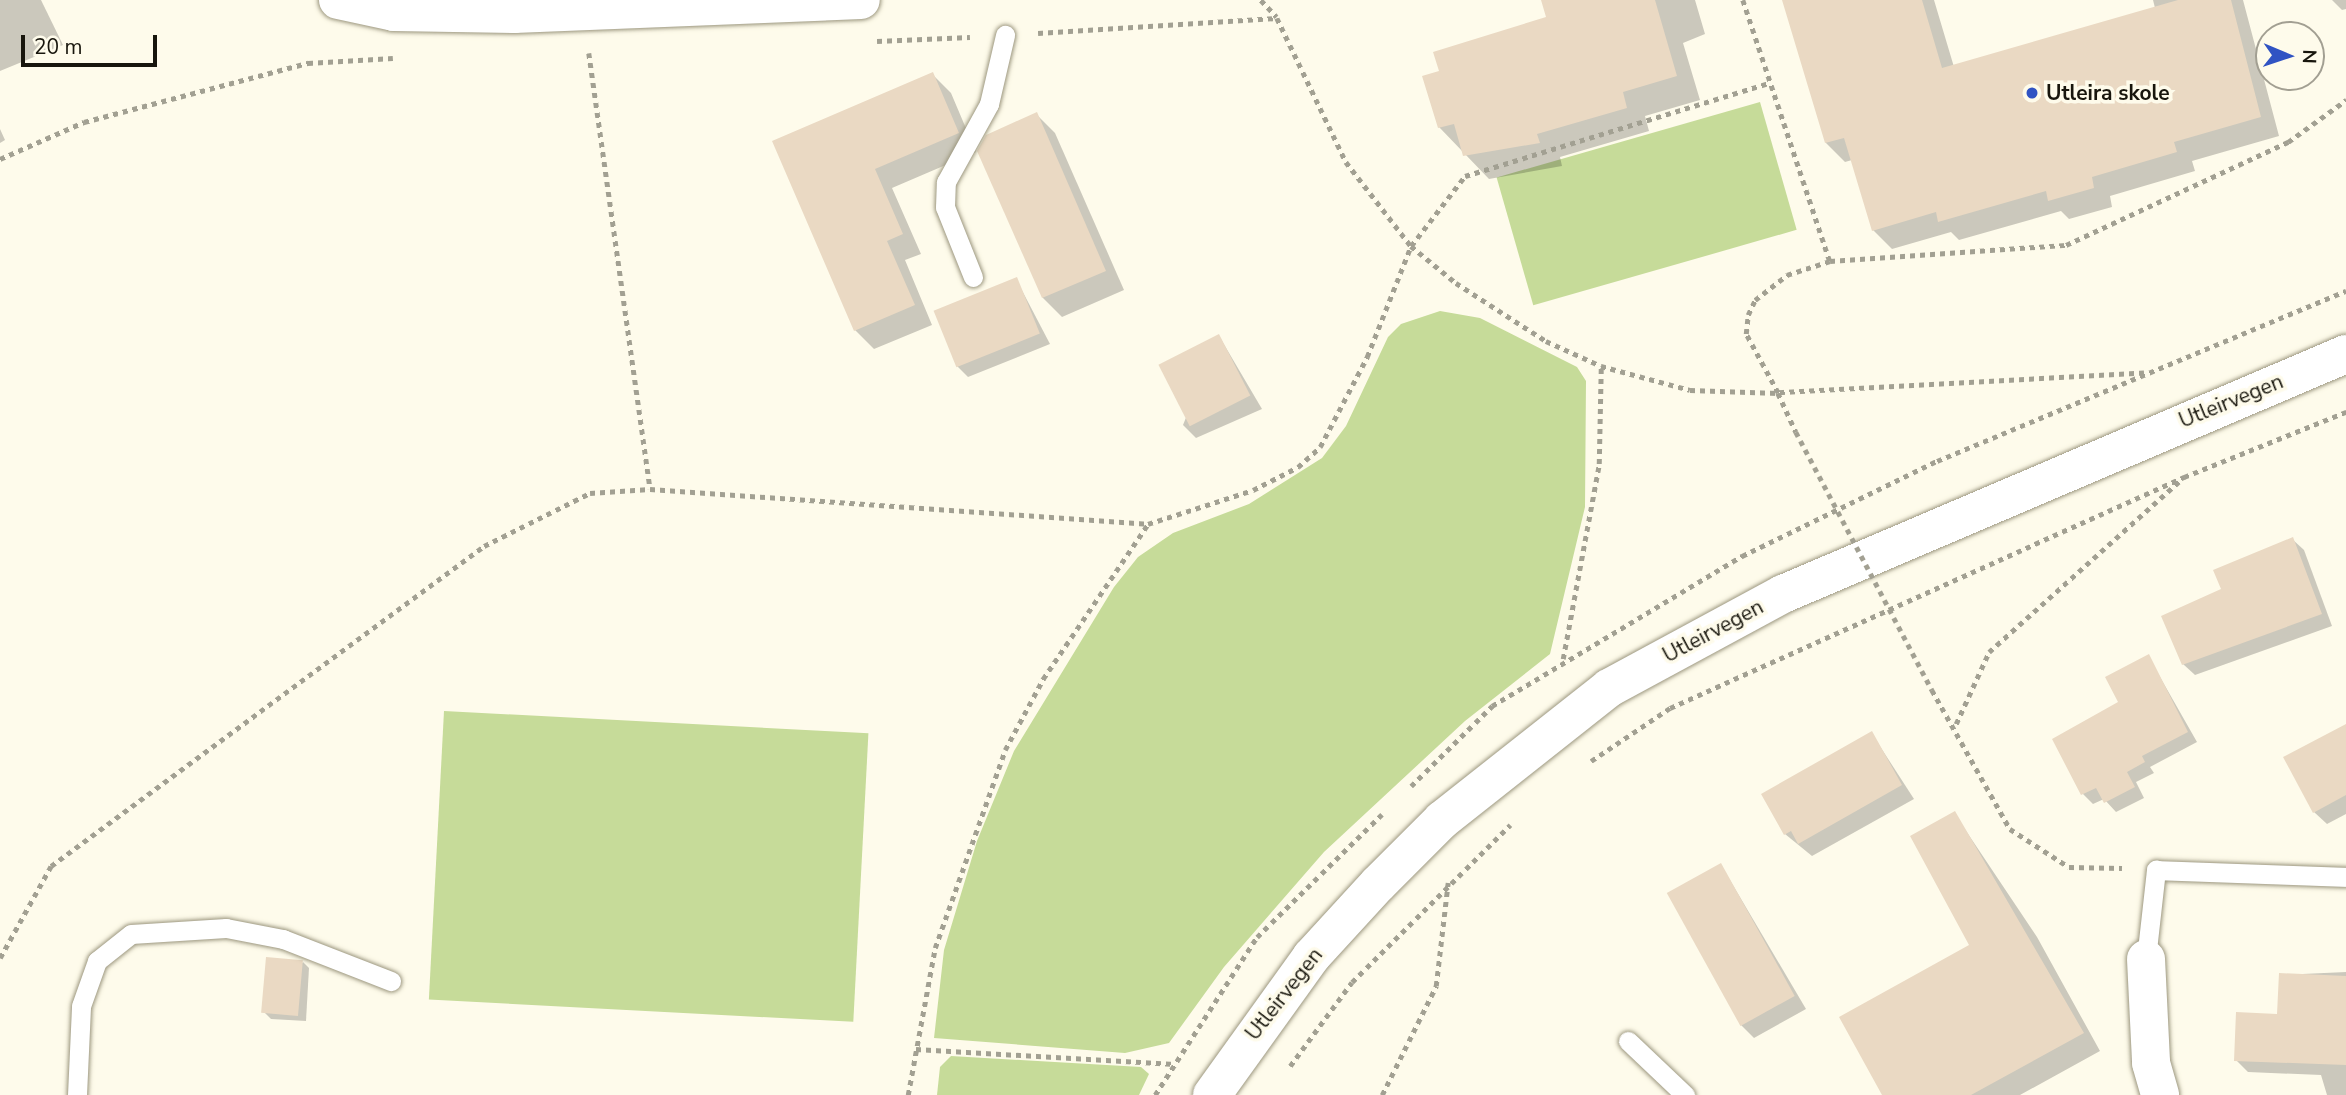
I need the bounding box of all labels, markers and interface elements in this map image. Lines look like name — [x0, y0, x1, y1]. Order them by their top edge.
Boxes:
scale bar — [24, 21, 161, 65]
north arrow — [2255, 21, 2325, 91]
text: 20 m — [34, 33, 83, 61]
text: N — [2296, 49, 2322, 64]
place label: Utleira skole — [2046, 80, 2170, 106]
marker: Utleira skole — [2024, 85, 2040, 101]
street label: Utleirvegen — [2175, 369, 2287, 433]
street label: Utleirvegen — [1658, 594, 1768, 668]
street label: Utleirvegen — [1240, 943, 1328, 1045]

